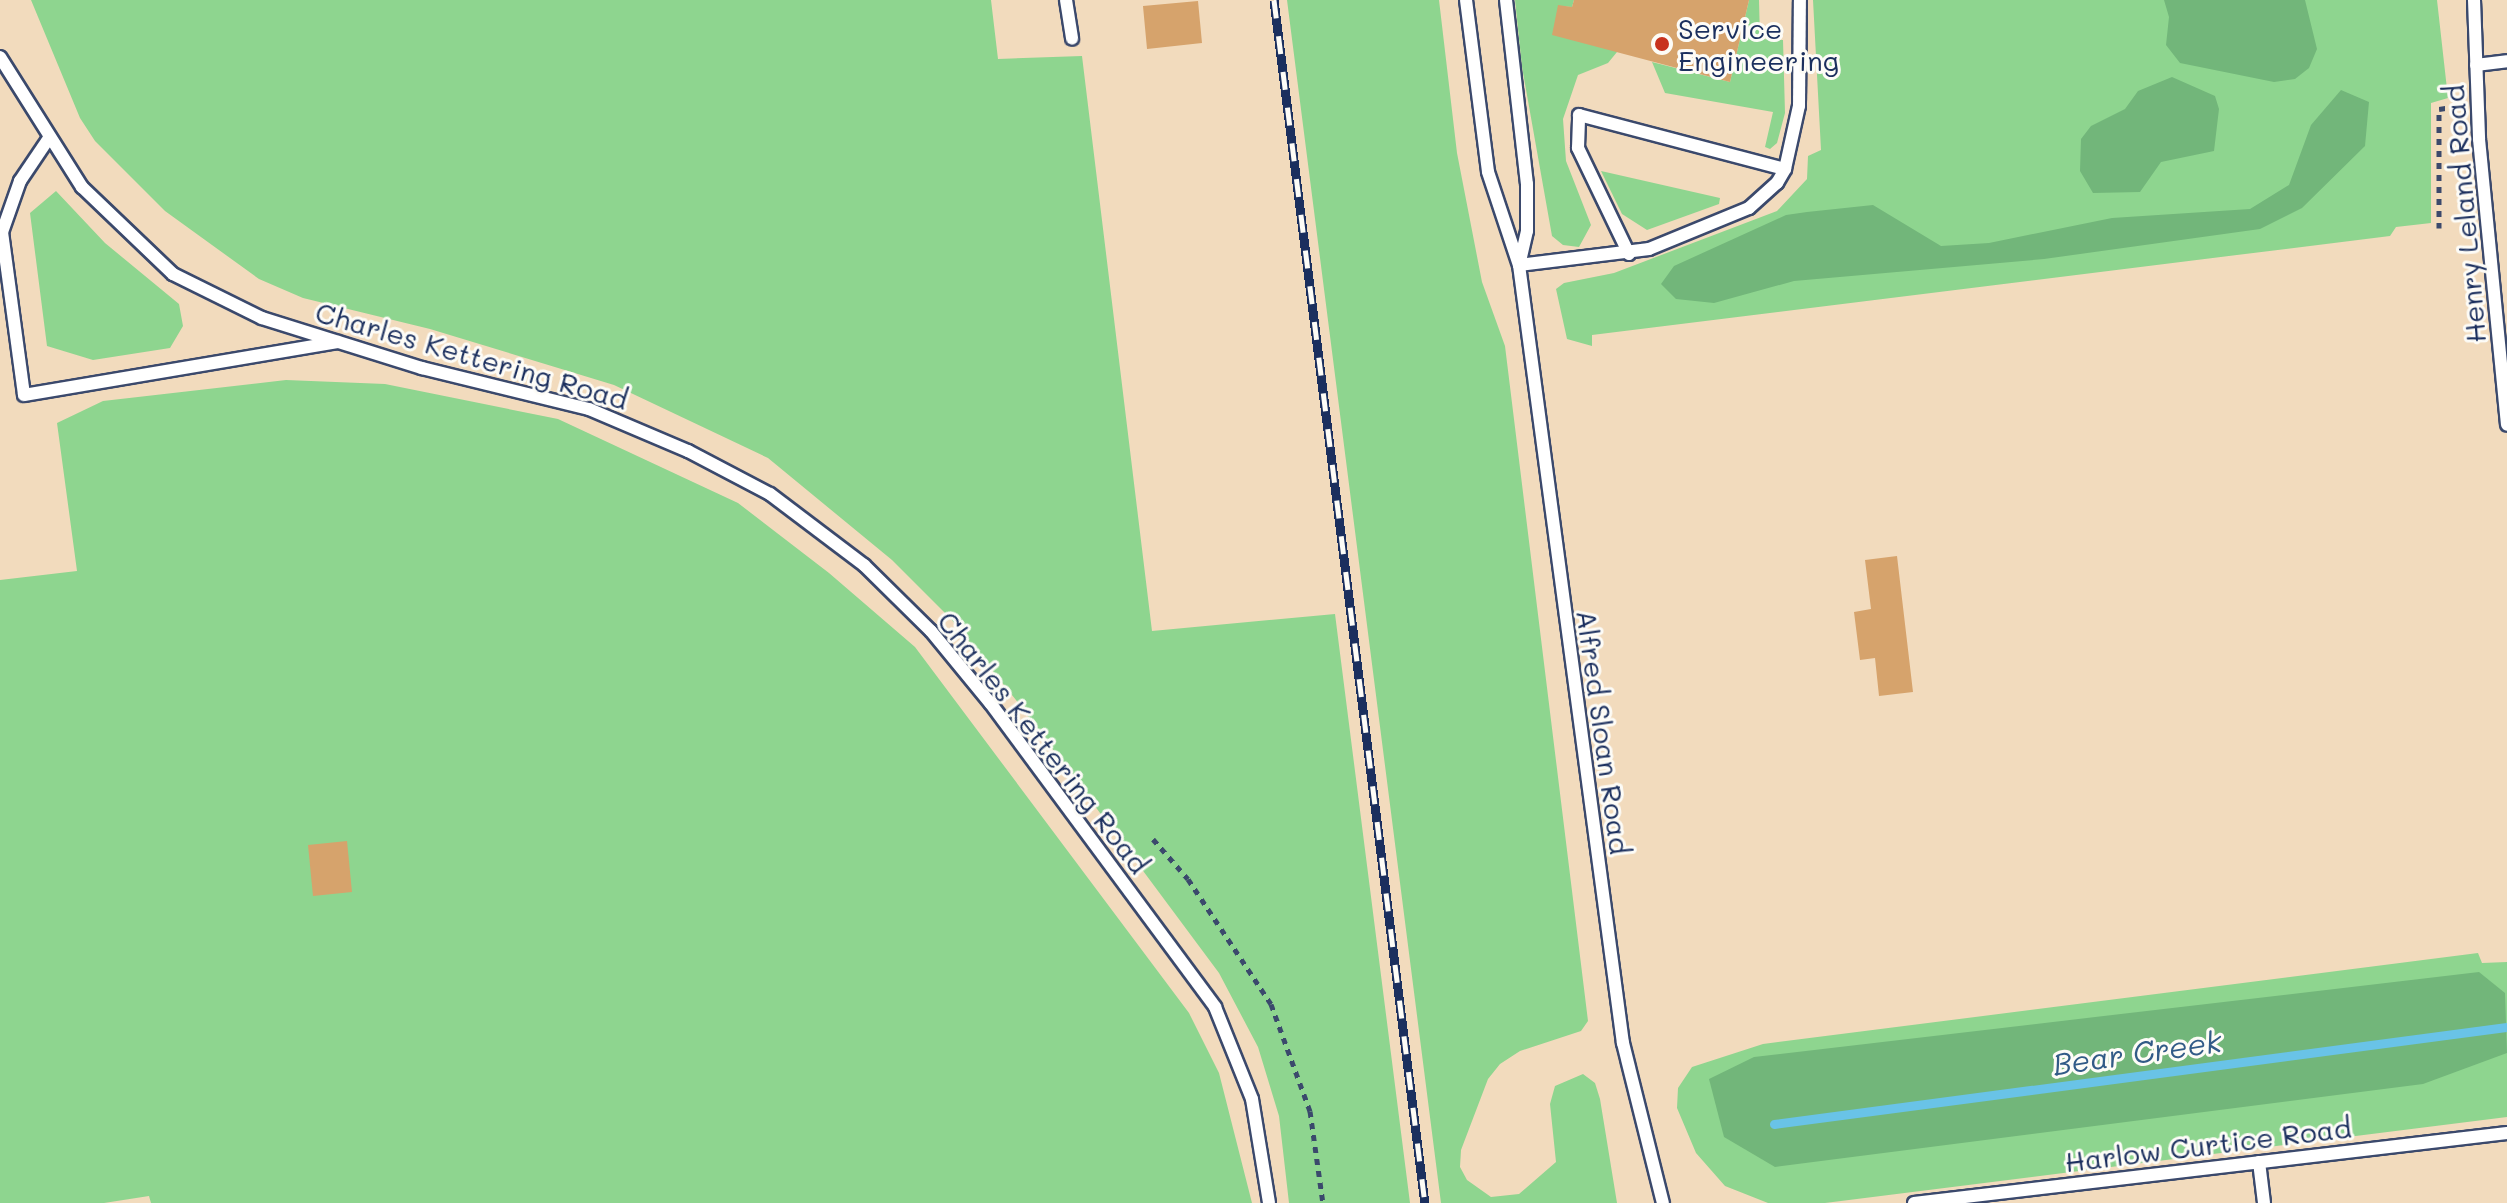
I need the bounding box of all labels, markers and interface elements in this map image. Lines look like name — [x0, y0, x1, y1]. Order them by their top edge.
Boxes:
place label: Service Engineering — [1678, 11, 1839, 77]
marker: Service Engineering — [1653, 35, 1671, 53]
street label: Henry Leland Road — [2436, 84, 2492, 344]
street label: Charles Kettering Road — [312, 294, 632, 416]
street label: Charles Kettering Road — [931, 604, 1157, 880]
street label: Alfred Sloan Road — [1570, 608, 1638, 856]
water label: Bear Creek — [2050, 1022, 2224, 1082]
street label: Harlow Curtice Road — [2063, 1110, 2353, 1178]

